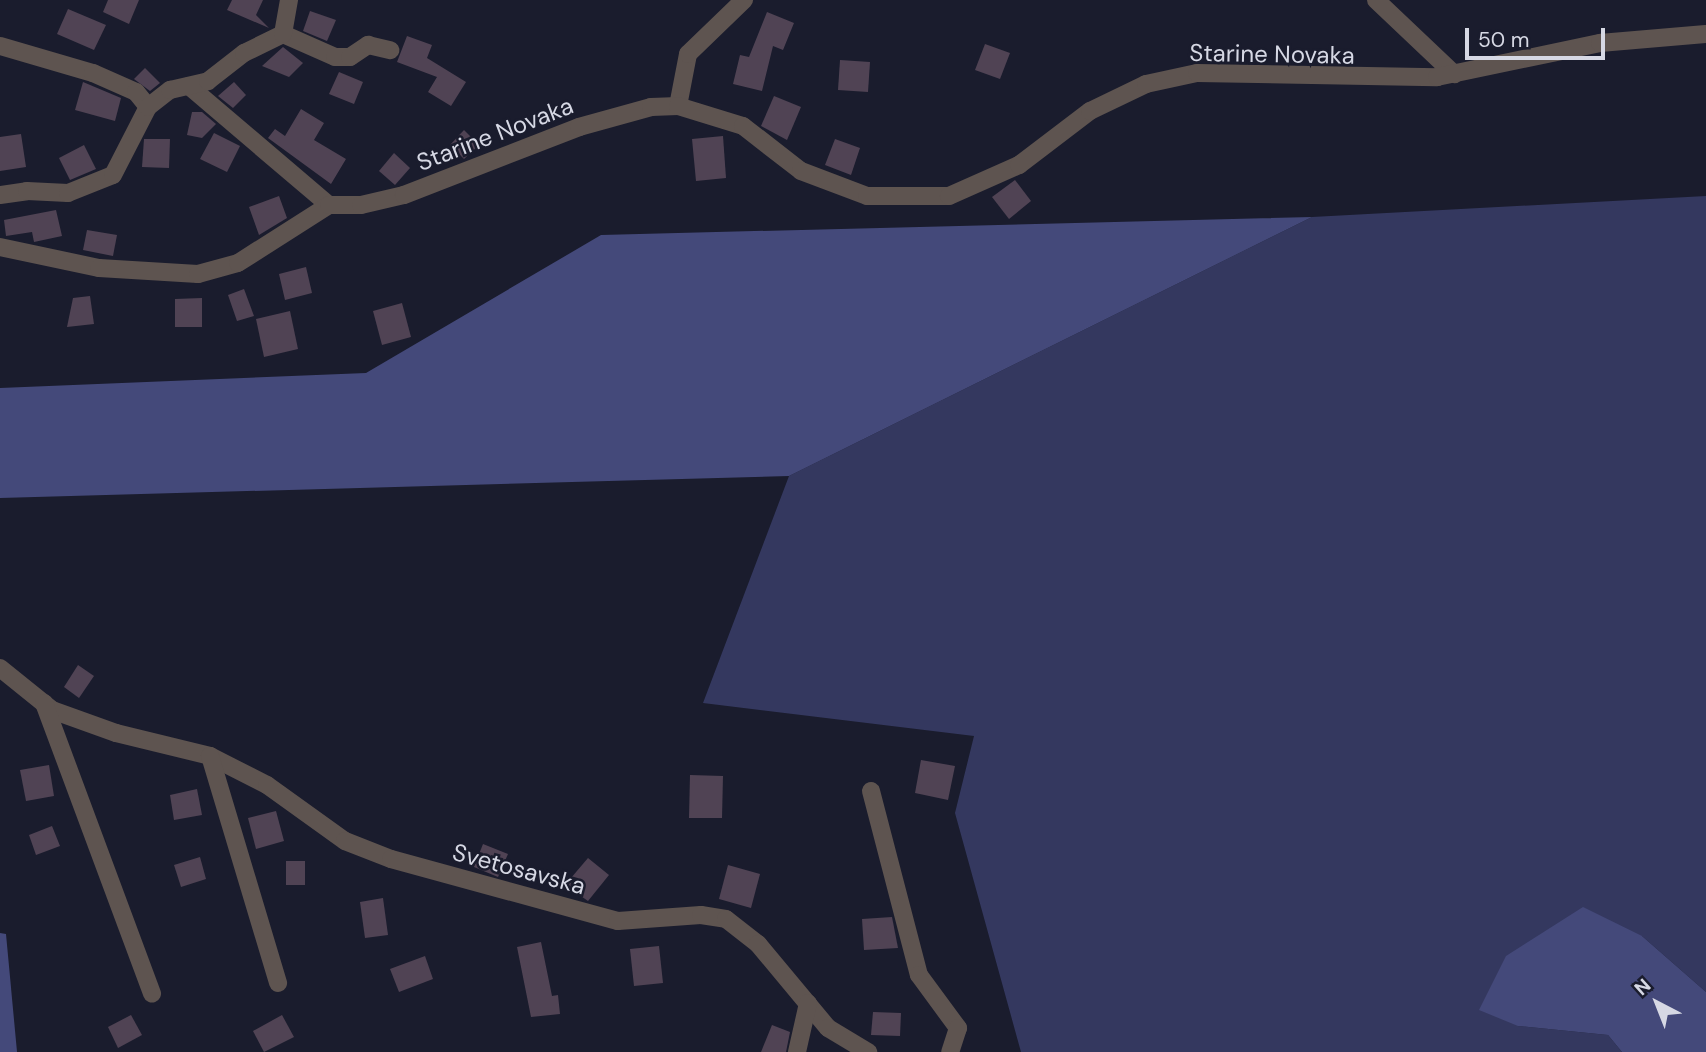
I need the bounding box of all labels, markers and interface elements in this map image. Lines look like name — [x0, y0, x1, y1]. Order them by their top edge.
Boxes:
scale bar — [1468, 14, 1608, 58]
text: 50 m — [1478, 26, 1529, 54]
street label: Starine Novaka — [1189, 38, 1355, 70]
street label: Starine Novaka — [413, 91, 577, 177]
street label: Svetosavska — [449, 837, 589, 901]
north arrow — [1622, 968, 1692, 1038]
text: N — [1629, 973, 1656, 1001]

